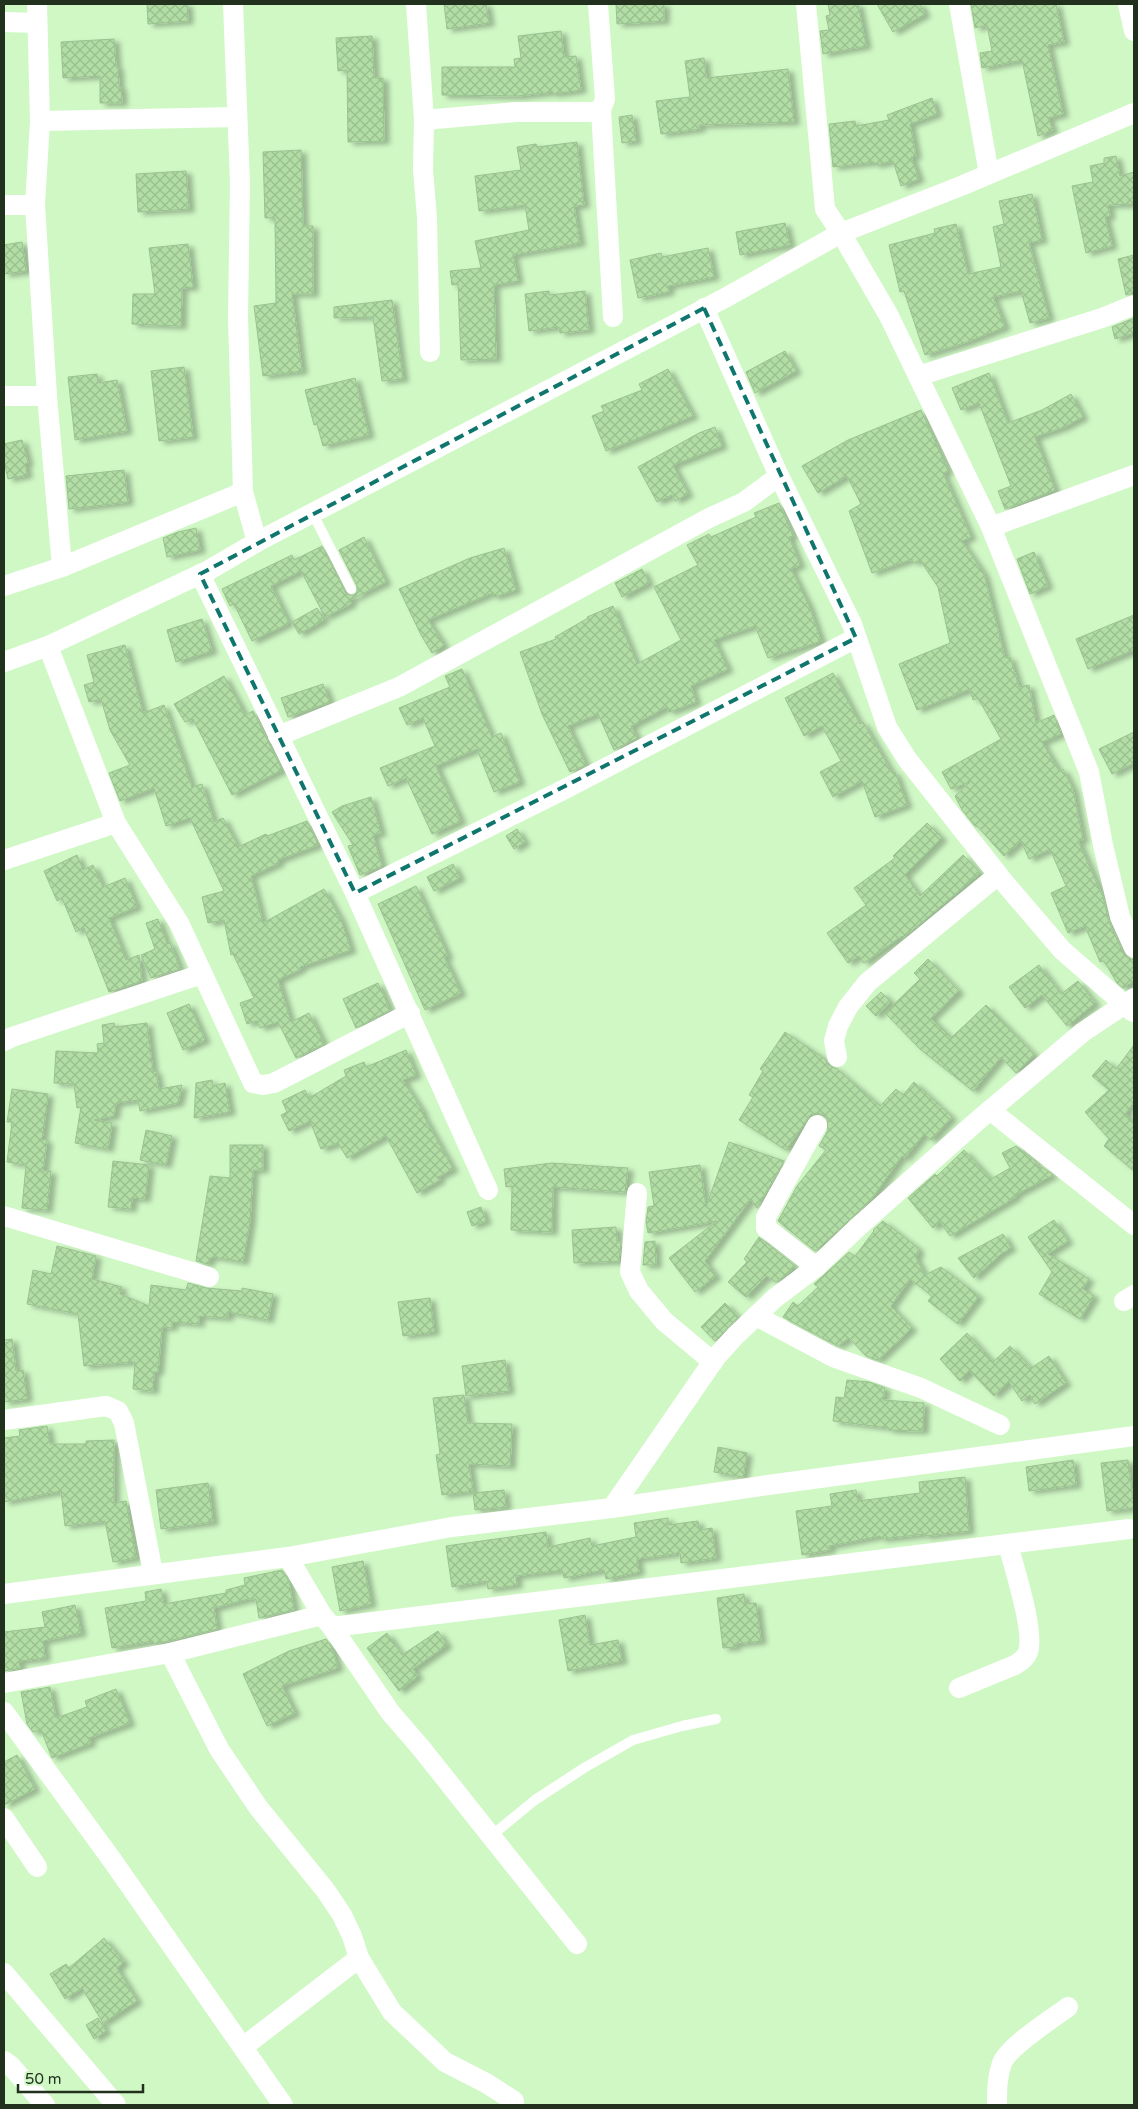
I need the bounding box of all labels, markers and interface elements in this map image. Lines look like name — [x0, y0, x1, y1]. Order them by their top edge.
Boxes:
scale bar — [18, 2062, 142, 2094]
text: 50 m — [25, 2070, 62, 2088]

